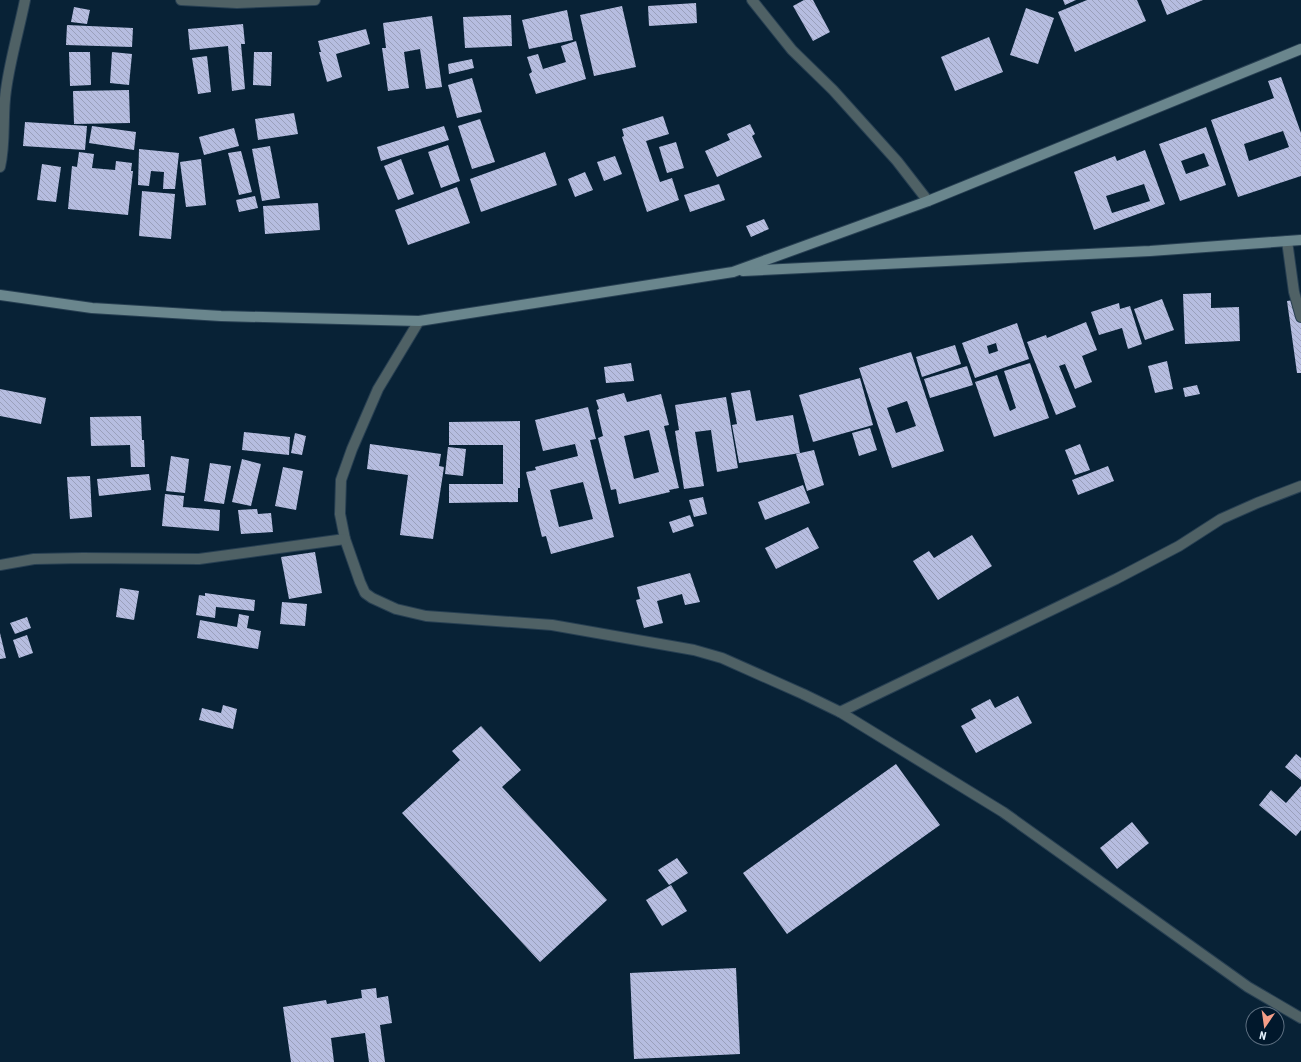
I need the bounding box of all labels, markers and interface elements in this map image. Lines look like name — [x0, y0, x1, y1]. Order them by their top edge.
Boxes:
north arrow — [1245, 1006, 1285, 1046]
text: N — [1258, 1028, 1268, 1042]

